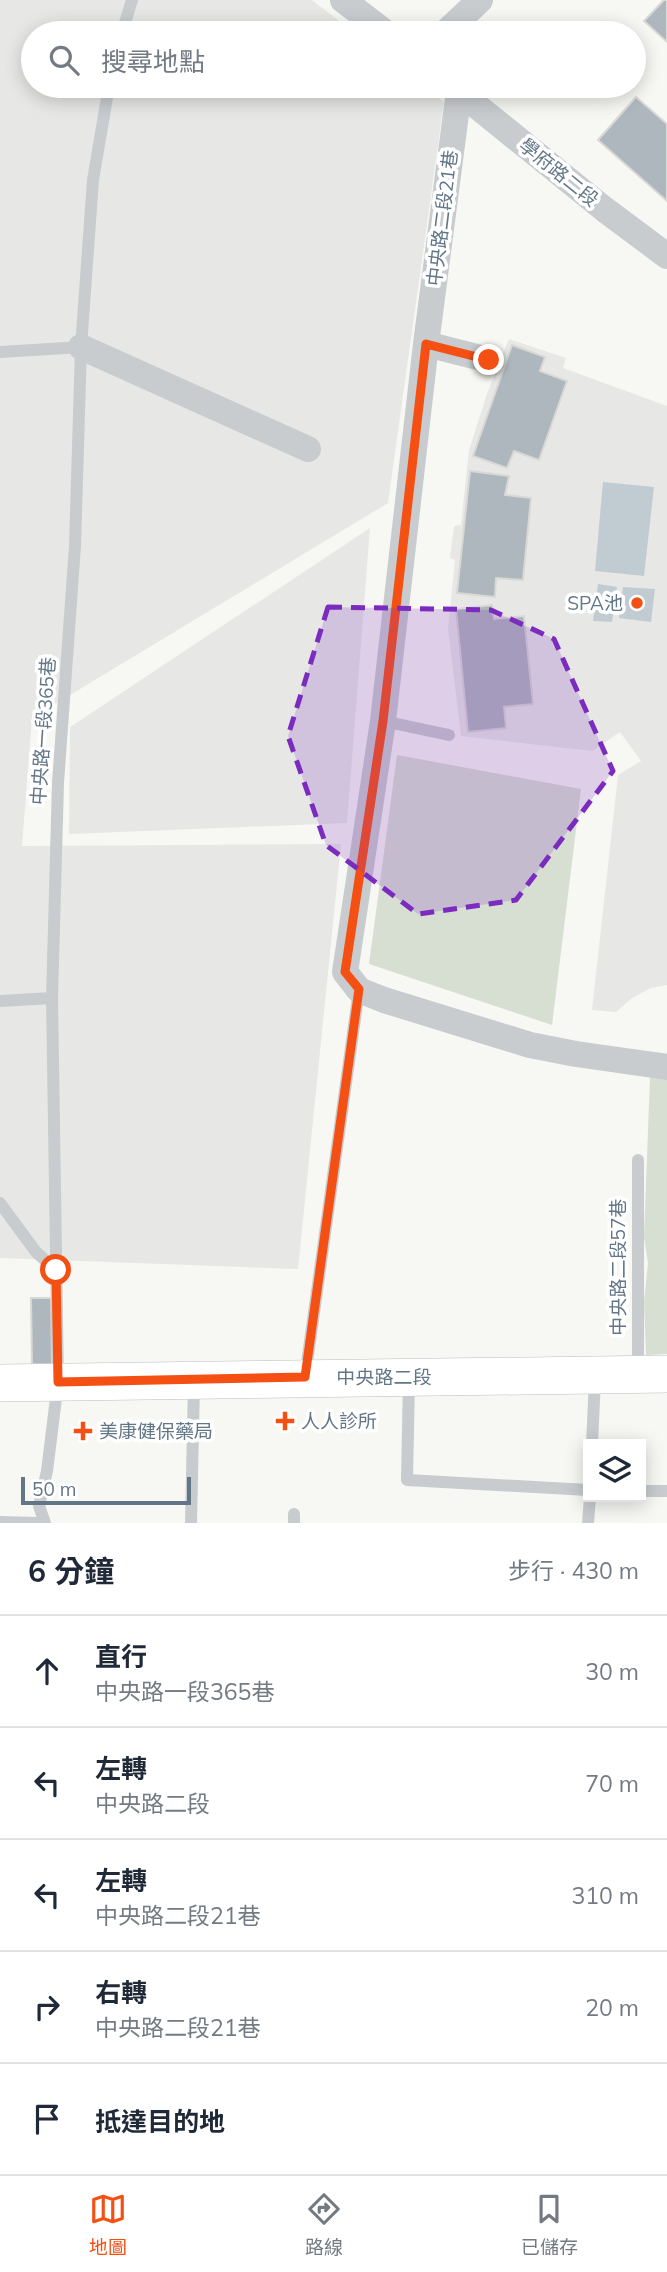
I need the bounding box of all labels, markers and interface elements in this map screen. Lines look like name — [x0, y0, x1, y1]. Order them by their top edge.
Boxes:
search box — [21, 21, 646, 98]
icon: search — [45, 41, 83, 79]
text: 搜尋地點 — [101, 45, 205, 78]
street label: 學府路二段 — [515, 133, 603, 211]
street label: 中央路二段21巷 — [422, 149, 462, 287]
route end — [473, 344, 504, 375]
place label: SPA池 — [567, 591, 623, 615]
marker: SPA池 — [629, 595, 645, 611]
street label: 中央路一段365巷 — [26, 656, 60, 806]
street label: 中央路二段57巷 — [606, 1199, 630, 1335]
route start — [40, 1254, 71, 1285]
street label: 中央路二段 — [336, 1365, 432, 1389]
place label: 人人診所 — [301, 1409, 377, 1433]
marker: 人人診所 — [275, 1411, 295, 1431]
place label: 美康健保藥局 — [99, 1419, 213, 1443]
marker: 美康健保藥局 — [73, 1421, 93, 1441]
map controls — [583, 1439, 646, 1502]
button: layers — [583, 1439, 646, 1502]
scale bar — [21, 1474, 191, 1506]
text: 50 m — [32, 1477, 76, 1501]
text: 6 分鐘 — [28, 1552, 114, 1590]
text: 步行 · 430 m — [508, 1556, 639, 1585]
text: 直行 — [95, 1640, 147, 1673]
icon: ahead — [28, 1652, 66, 1690]
text: 30 m — [585, 1657, 639, 1686]
text: 中央路一段365巷 — [95, 1677, 274, 1706]
text: 左轉 — [95, 1752, 147, 1785]
icon: left — [28, 1764, 66, 1802]
text: 70 m — [585, 1769, 639, 1798]
text: 中央路二段 — [95, 1789, 210, 1818]
text: 左轉 — [95, 1864, 147, 1897]
icon: left — [28, 1876, 66, 1914]
text: 310 m — [571, 1881, 639, 1910]
text: 中央路二段21巷 — [95, 1901, 261, 1930]
text: 右轉 — [95, 1976, 147, 2009]
icon: right — [28, 1988, 66, 2026]
text: 20 m — [585, 1993, 639, 2022]
text: 中央路二段21巷 — [95, 2013, 261, 2042]
icon: arrive — [28, 2100, 66, 2138]
text: 抵達目的地 — [95, 2105, 225, 2138]
tab: 地圖 — [89, 2190, 127, 2259]
tab: 路線 — [305, 2190, 343, 2259]
tab: 已儲存 — [521, 2190, 578, 2259]

